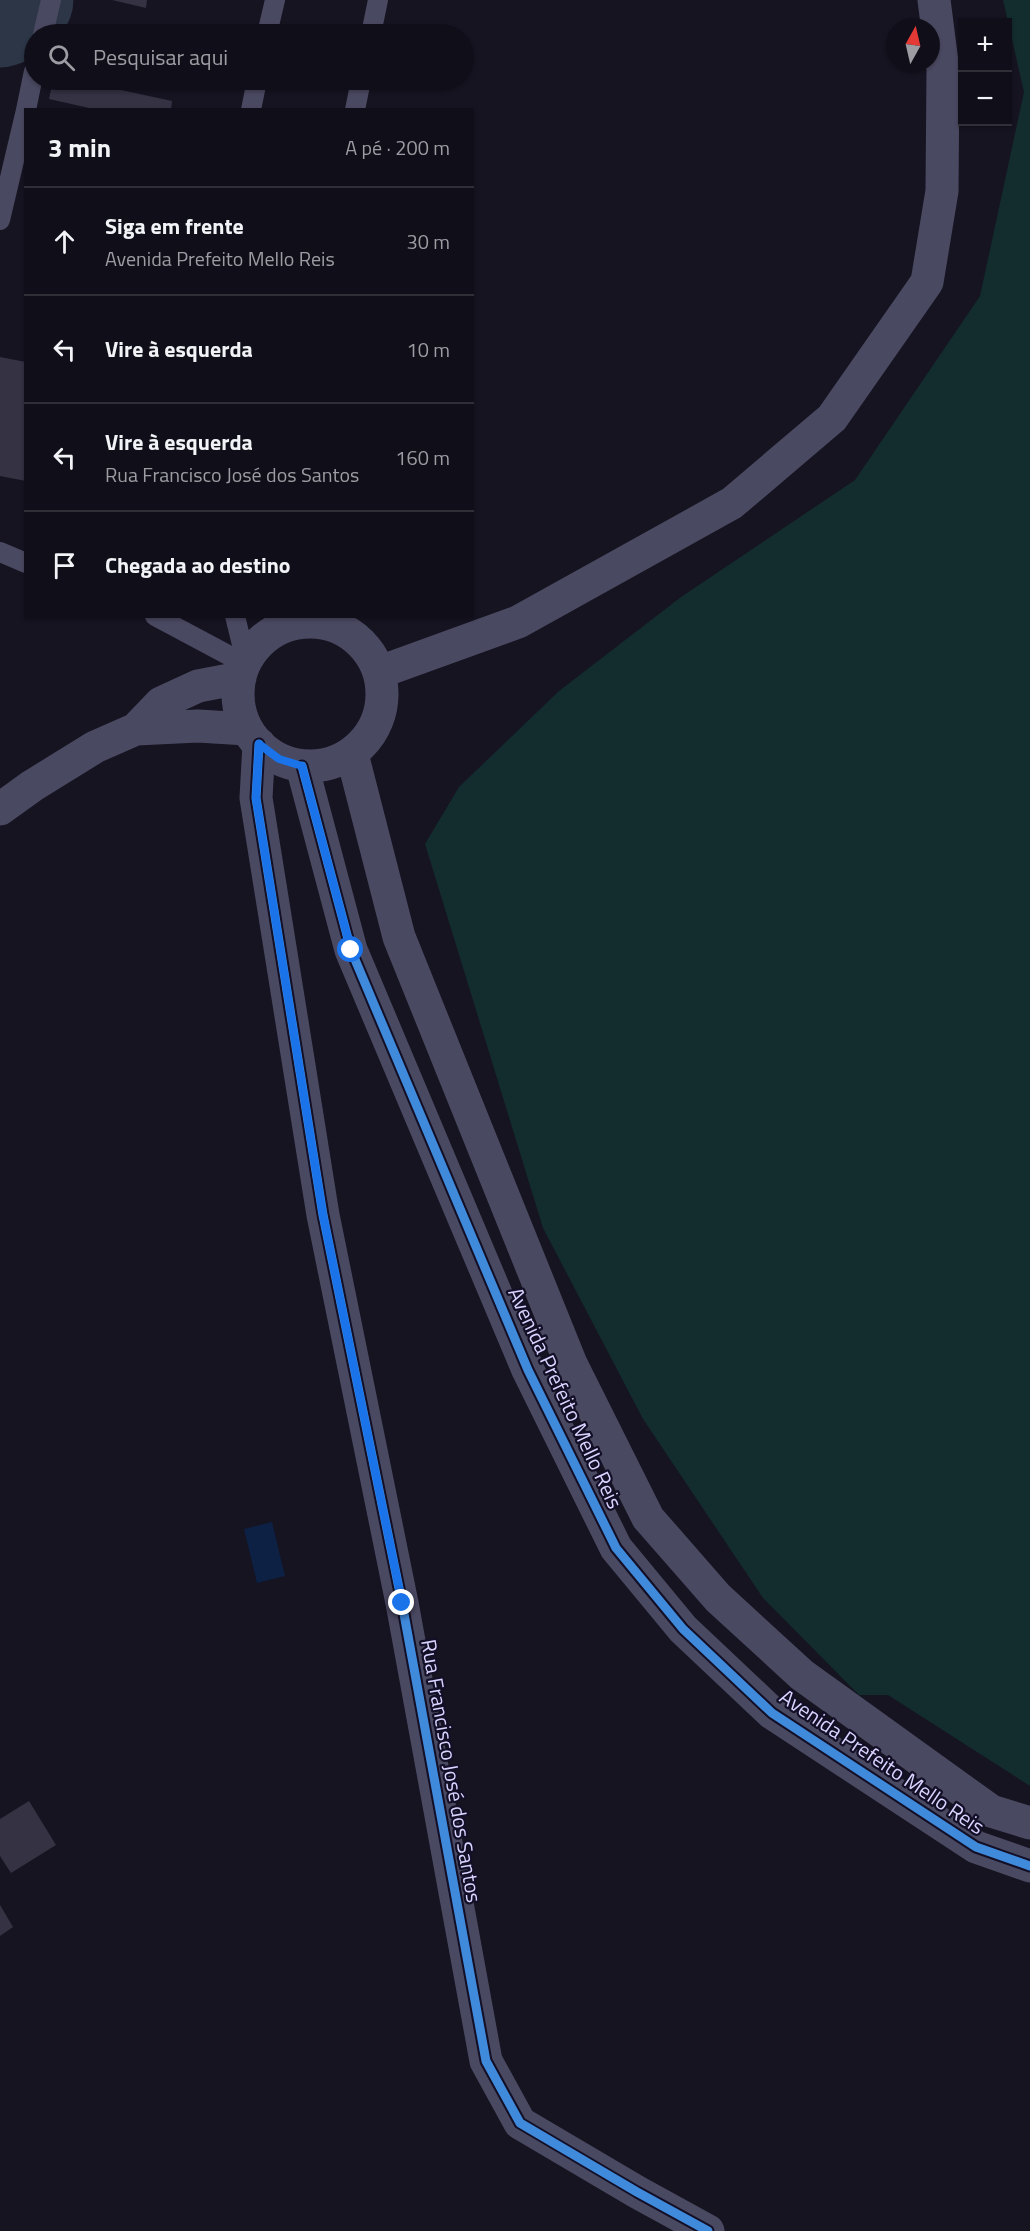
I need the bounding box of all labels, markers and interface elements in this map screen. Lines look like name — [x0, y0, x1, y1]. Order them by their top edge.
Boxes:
north arrow — [886, 18, 940, 72]
map controls — [958, 18, 1012, 126]
button: + — [958, 18, 1012, 72]
search box — [24, 24, 474, 90]
text: Pesquisar aqui — [93, 40, 228, 74]
icon: search — [45, 41, 78, 74]
button: − — [958, 72, 1012, 126]
text: 3 min — [48, 128, 111, 167]
text: A pé · 200 m — [345, 132, 450, 163]
text: Siga em frente — [105, 209, 244, 243]
icon: ahead — [48, 225, 81, 258]
text: 30 m — [406, 226, 450, 257]
text: Avenida Prefeito Mello Reis — [105, 243, 335, 274]
text: Vire à esquerda — [105, 332, 253, 366]
icon: left — [48, 333, 81, 366]
text: 10 m — [406, 334, 450, 365]
text: Vire à esquerda — [105, 425, 253, 459]
icon: left — [48, 441, 81, 474]
text: 160 m — [395, 442, 450, 473]
text: Rua Francisco José dos Santos — [105, 459, 359, 490]
text: Chegada ao destino — [105, 548, 291, 582]
icon: arrive — [48, 549, 81, 582]
route start — [337, 936, 363, 962]
street label: Avenida Prefeito Mello Reis — [500, 1282, 631, 1514]
route end — [388, 1589, 414, 1615]
street label: Rua Francisco José dos Santos — [413, 1637, 491, 1905]
street label: Avenida Prefeito Mello Reis — [774, 1680, 991, 1842]

